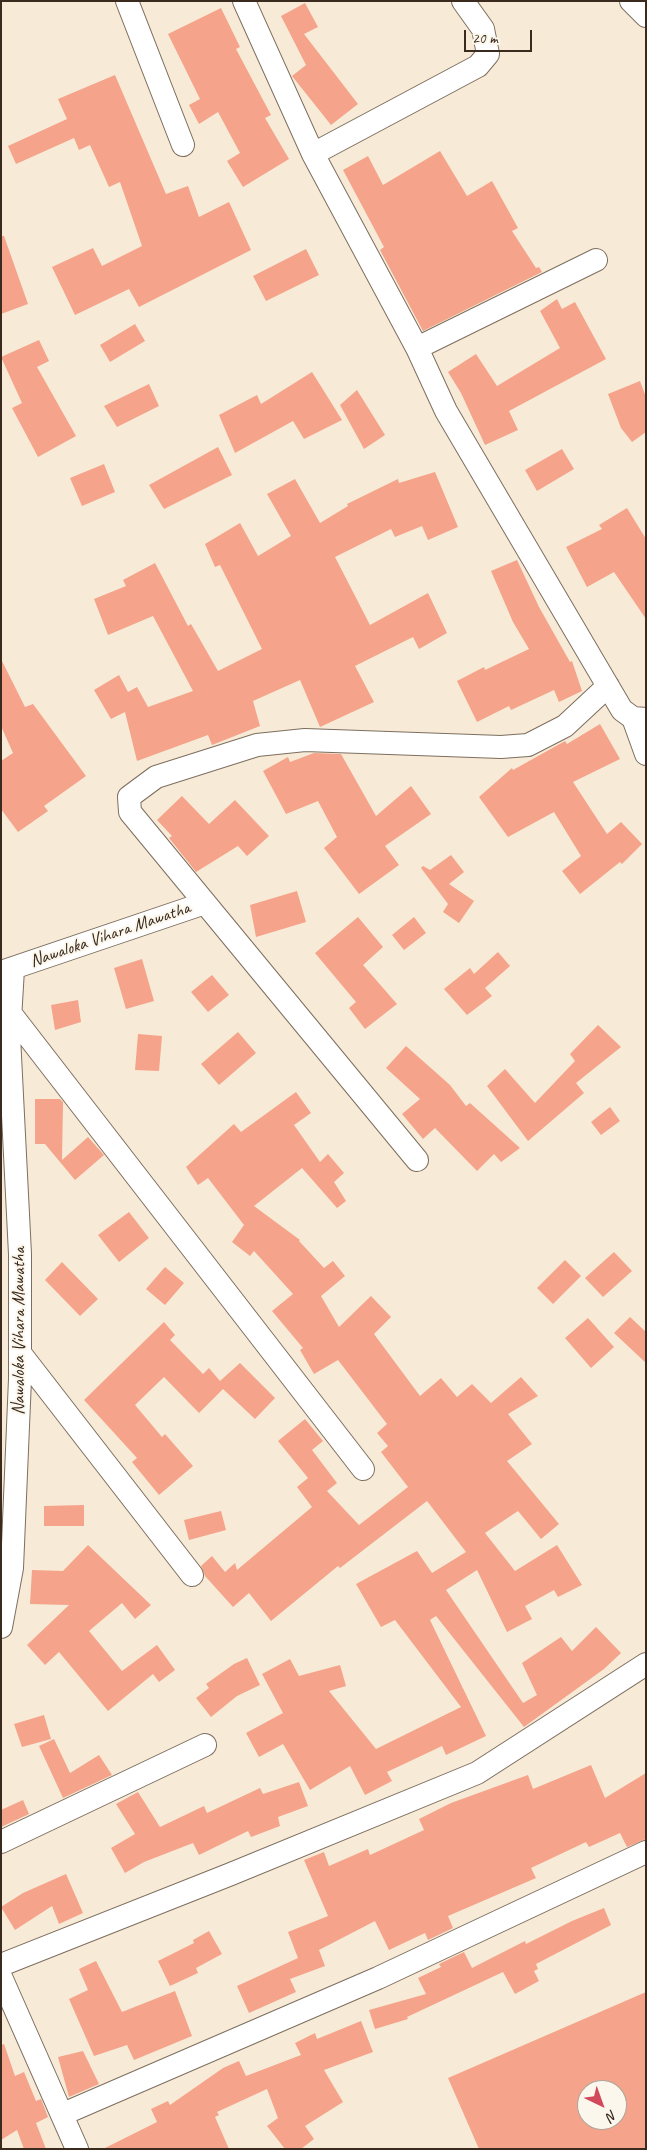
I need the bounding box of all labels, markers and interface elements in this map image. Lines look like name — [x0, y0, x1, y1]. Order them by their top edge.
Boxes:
scale bar — [467, 20, 534, 52]
text: 20 m — [472, 29, 498, 48]
street label: Nawaloka Vihara Mawatha — [27, 897, 193, 973]
street label: Nawaloka Vihara Mawatha — [8, 1247, 30, 1415]
north arrow — [577, 2080, 627, 2130]
text: N — [603, 2107, 621, 2125]

